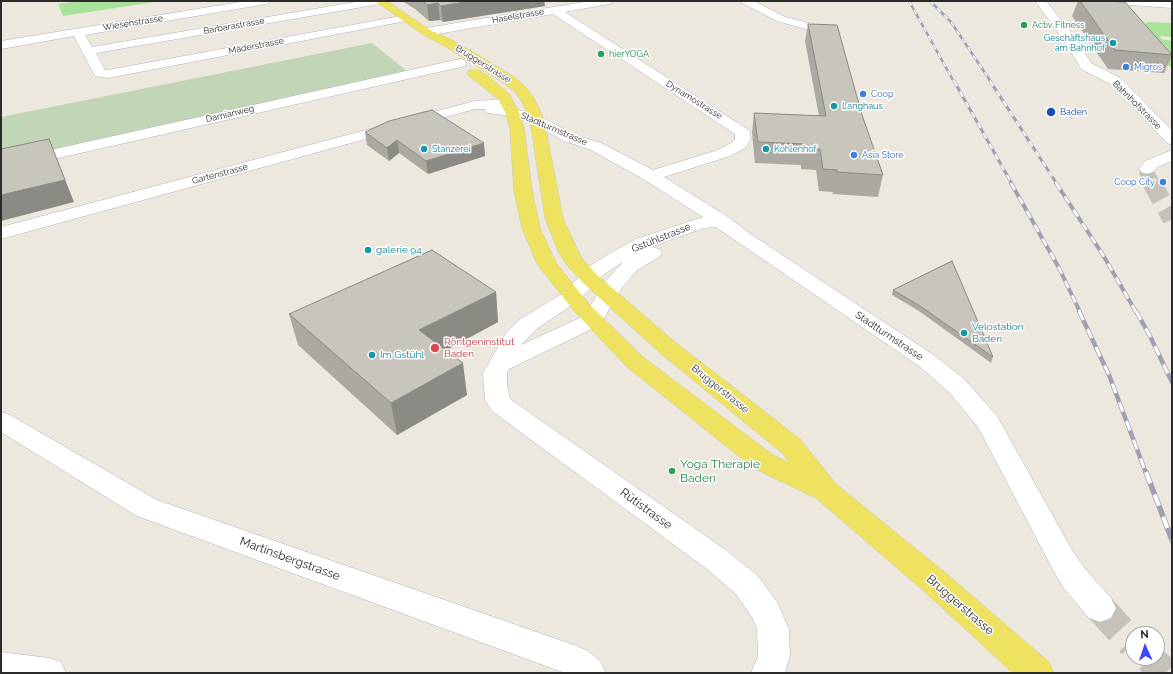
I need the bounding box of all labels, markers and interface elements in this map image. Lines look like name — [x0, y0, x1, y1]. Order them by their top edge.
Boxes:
street label: Haselstrasse — [491, 6, 545, 26]
street label: Wiesenstrasse — [102, 13, 164, 33]
street label: Barbarastrasse — [203, 15, 265, 37]
marker: Activ Fitness — [1019, 20, 1029, 30]
place label: Activ Fitness — [1032, 20, 1084, 30]
place label: Geschäftshaus am Bahnhof — [1044, 33, 1105, 54]
street label: Mäderstrasse — [227, 35, 285, 57]
marker: Geschäftshaus am Bahnhof — [1108, 38, 1118, 48]
street label: Bruggerstrasse — [453, 43, 513, 85]
marker: hierYOGA — [596, 49, 606, 59]
place label: hierYOGA — [609, 49, 649, 59]
marker: Migros — [1121, 62, 1131, 72]
place label: Migros — [1134, 62, 1162, 72]
street label: Dynamostrasse — [664, 78, 724, 122]
street label: Bahnhofstrasse — [1110, 78, 1164, 132]
marker: Coop — [858, 89, 868, 99]
place label: Coop — [871, 89, 893, 99]
marker: Langhaus — [829, 101, 839, 111]
place label: Langhaus — [842, 101, 883, 111]
street label: Damianweg — [205, 103, 255, 125]
marker: Baden — [1045, 106, 1057, 118]
place label: Baden — [1060, 107, 1087, 117]
street label: Stadtturmstrasse — [519, 110, 589, 148]
marker: Stanzerei — [419, 144, 429, 154]
place label: Stanzerei — [432, 144, 470, 154]
marker: Kohlenhof — [761, 144, 771, 154]
place label: Kohlenhof — [774, 144, 817, 154]
marker: Asia Store — [849, 150, 859, 160]
place label: Asia Store — [862, 150, 903, 160]
street label: Gartenstrasse — [191, 161, 249, 187]
place label: Coop City — [1114, 177, 1155, 187]
marker: Coop City — [1158, 177, 1168, 187]
street label: Gstühlstrasse — [630, 221, 692, 255]
place label: galerie 94 — [376, 244, 422, 256]
marker: galerie 94 — [363, 245, 373, 255]
street label: Stadtturmstrasse — [853, 309, 925, 363]
place label: Velostation Baden — [972, 321, 1024, 344]
marker: Velostation Baden — [959, 328, 969, 338]
place label: Röntgeninstitut Baden — [444, 336, 514, 360]
marker: Röntgeninstitut Baden — [429, 342, 441, 354]
place label: Im Gstühl — [380, 349, 424, 361]
marker: Im Gstühl — [367, 350, 377, 360]
street label: Bruggerstrasse — [689, 362, 751, 416]
place label: Yoga Therapie Baden — [680, 457, 760, 485]
marker: Yoga Therapie Baden — [667, 466, 677, 476]
street label: Rütistrasse — [617, 485, 675, 533]
street label: Martinsbergstrasse — [238, 534, 342, 584]
street label: Bruggerstrasse — [923, 572, 997, 638]
north arrow — [1125, 626, 1165, 666]
text: N — [1140, 628, 1149, 641]

